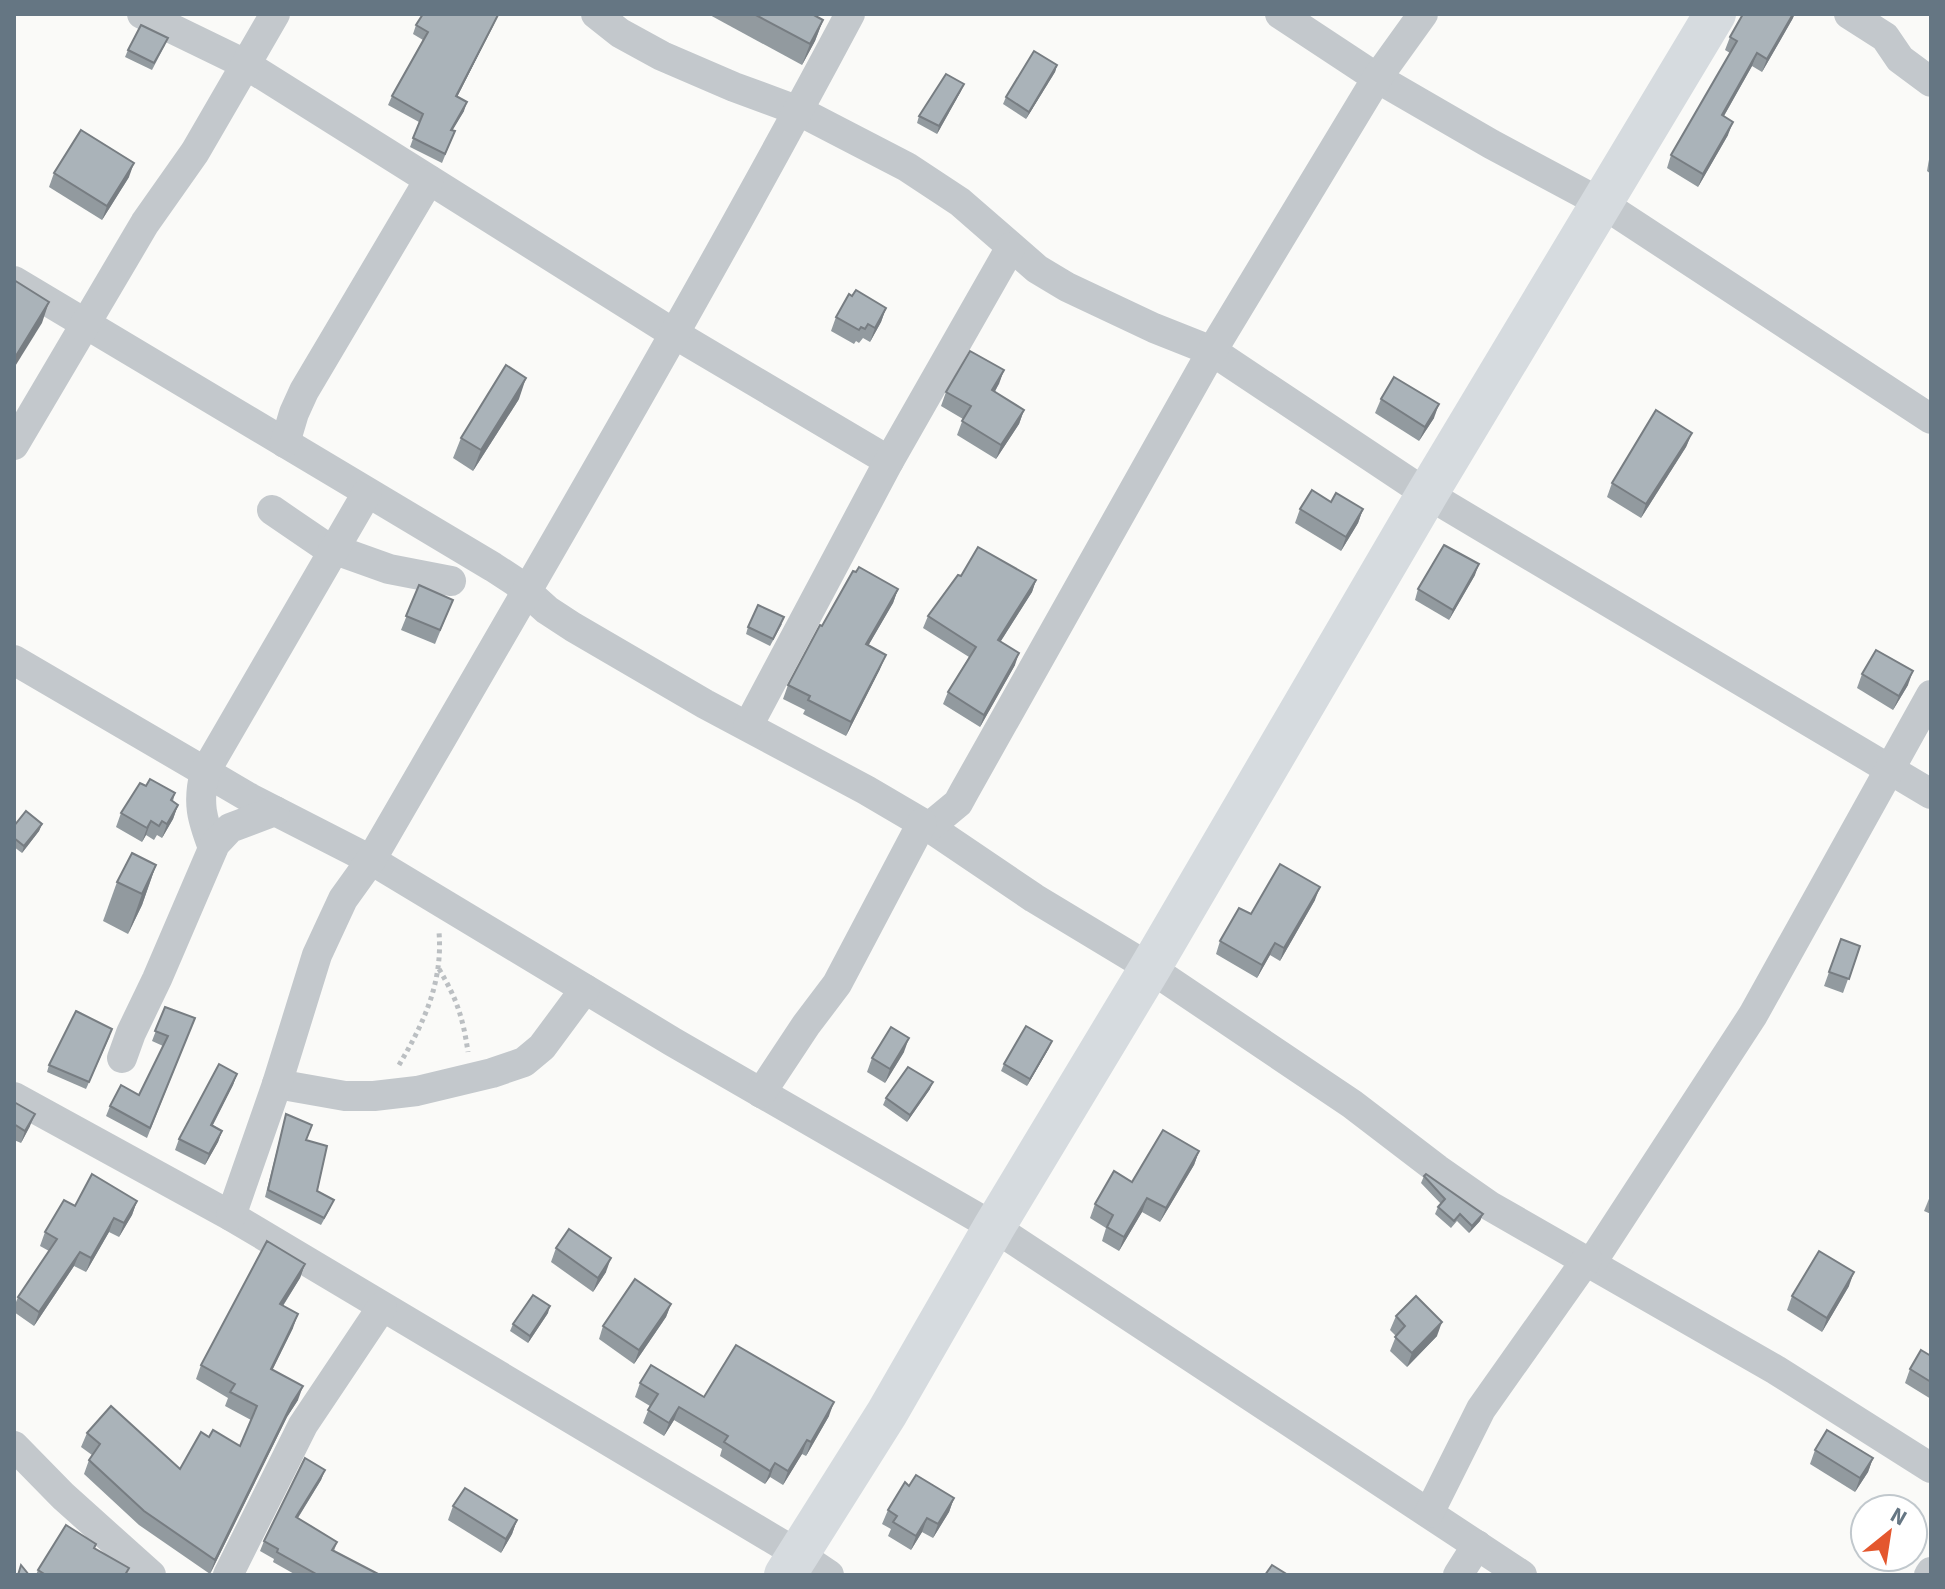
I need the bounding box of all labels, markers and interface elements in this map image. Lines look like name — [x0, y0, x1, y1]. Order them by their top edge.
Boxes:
north arrow — [1849, 1493, 1929, 1573]
text: N — [1884, 1499, 1913, 1534]

